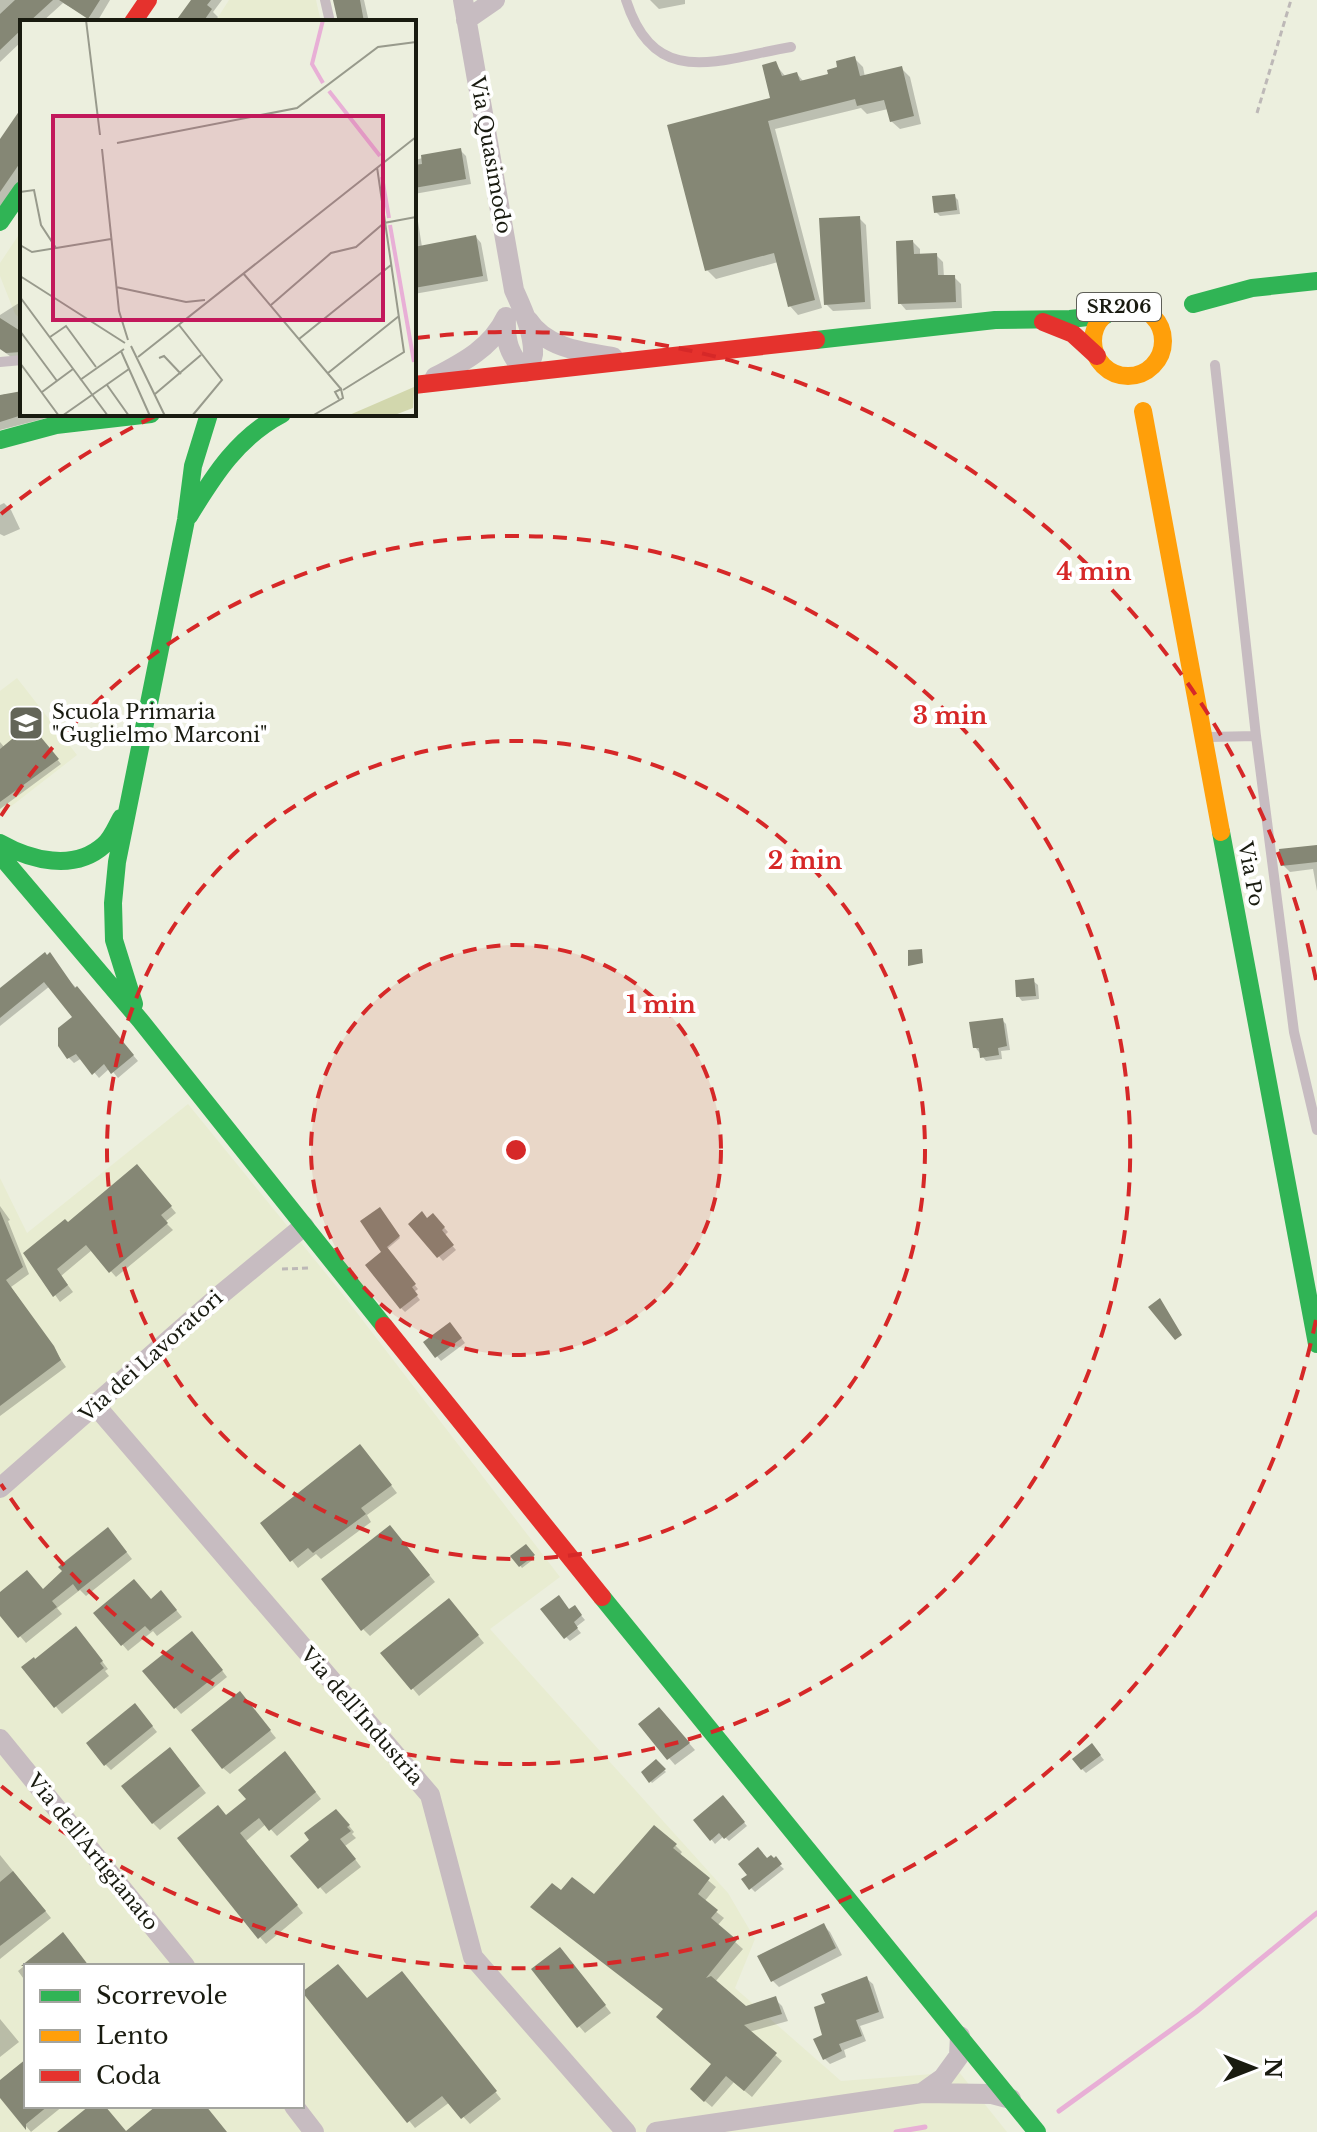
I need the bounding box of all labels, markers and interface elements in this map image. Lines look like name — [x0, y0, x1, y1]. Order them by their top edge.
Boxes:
inset map — [20, 20, 416, 416]
street label: Via Quasimodo — [465, 73, 517, 236]
road number: SR206 — [1077, 293, 1161, 321]
text: 4 min — [1057, 557, 1132, 586]
place label: Scuola Primaria "Guglielmo Marconi" — [52, 700, 267, 747]
text: 3 min — [913, 701, 988, 730]
school or university icon: Scuola Primaria "Guglielmo Marconi" — [7, 704, 45, 742]
street label: Via Po — [1233, 839, 1269, 908]
text: 2 min — [768, 846, 843, 875]
text: 1 min — [626, 990, 696, 1019]
centre of rings — [502, 1136, 530, 1164]
street label: Via dei Lavoratori — [74, 1285, 228, 1427]
street label: Via dell'Industria — [295, 1642, 429, 1790]
street label: Via dell'Artigianato — [22, 1768, 164, 1935]
legend — [24, 1964, 304, 2108]
text: Scorrevole — [96, 1981, 227, 2010]
text: Lento — [96, 2021, 169, 2050]
north arrow — [1213, 2028, 1293, 2108]
text: N — [1259, 2058, 1286, 2079]
text: Coda — [96, 2061, 161, 2090]

